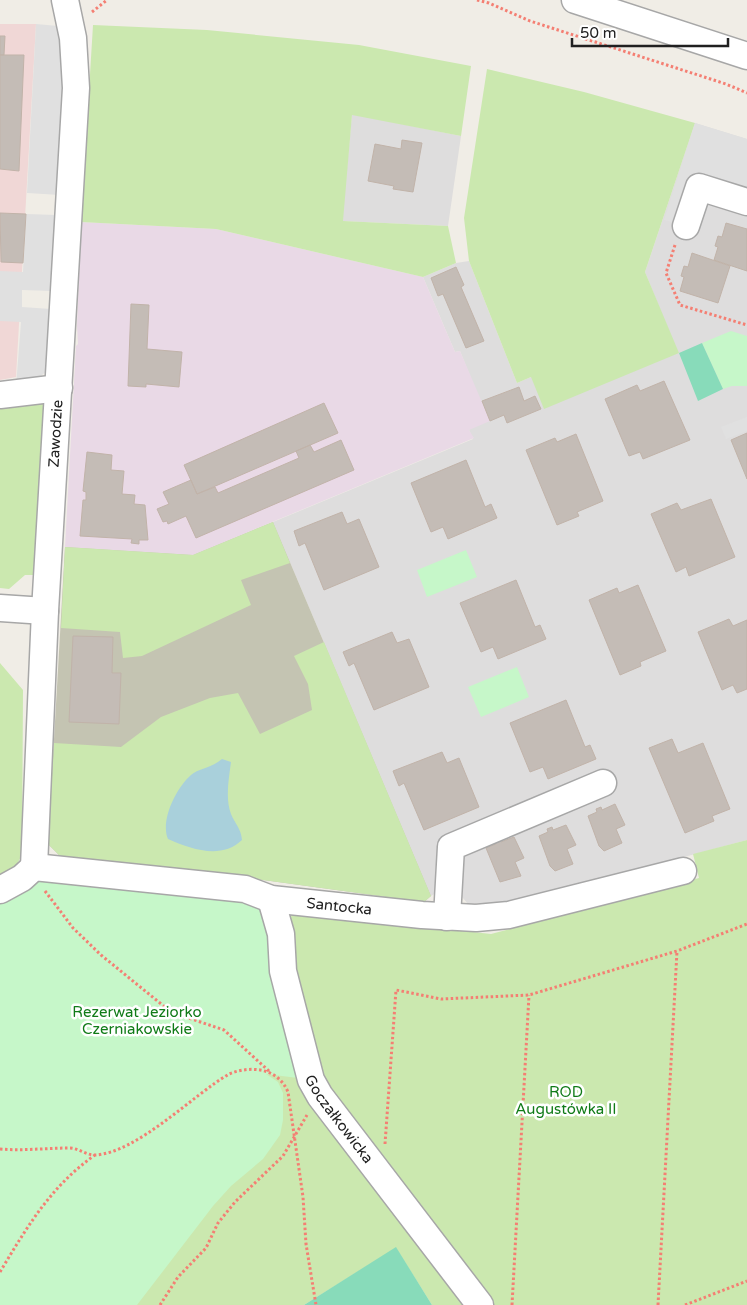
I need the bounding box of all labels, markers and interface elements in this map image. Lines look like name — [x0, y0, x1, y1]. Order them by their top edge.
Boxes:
scale bar — [572, 15, 728, 47]
text: 50 m — [580, 24, 617, 42]
street label: Zawodzie — [45, 399, 67, 468]
street label: Santocka — [306, 894, 373, 919]
park label: Rezerwat Jeziorko Czerniakowskie — [72, 1003, 202, 1038]
street label: Goczałkowicka — [301, 1071, 377, 1167]
park label: ROD Augustówka II — [515, 1083, 617, 1118]

